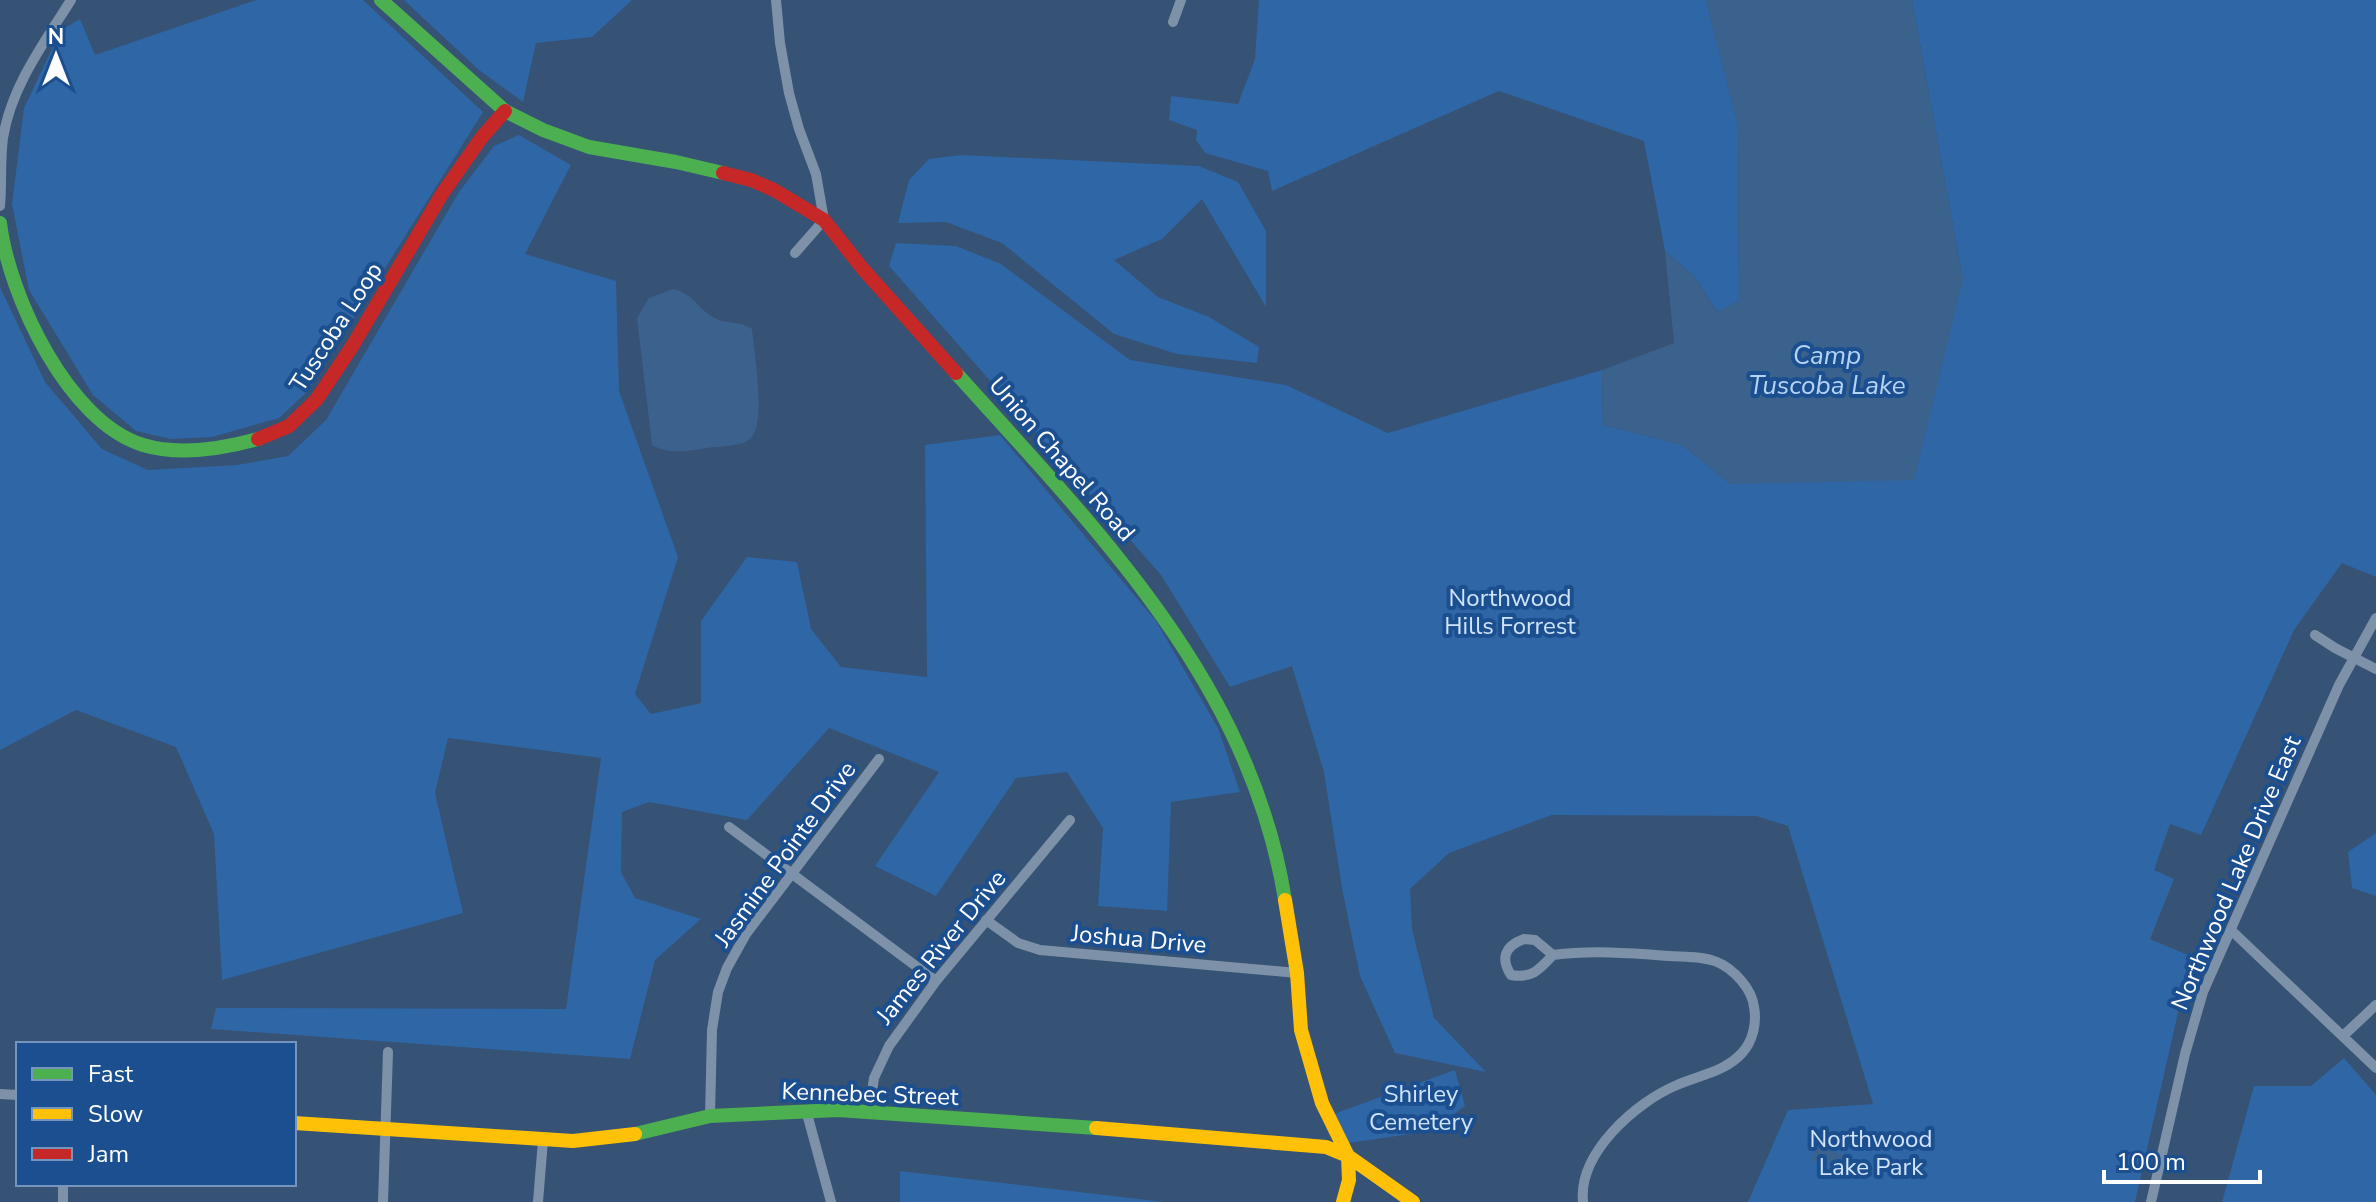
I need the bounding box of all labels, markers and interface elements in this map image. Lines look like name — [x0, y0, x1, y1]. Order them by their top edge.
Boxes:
north arrow — [16, 16, 96, 96]
text: N — [48, 22, 64, 52]
street label: Tuscoba Loop — [282, 256, 390, 398]
water label: Camp Tuscoba Lake — [1748, 338, 1906, 403]
street label: Union Chapel Road — [982, 370, 1142, 548]
park label: Northwood Hills Forrest — [1444, 582, 1576, 642]
street label: Northwood Lake Drive East — [2164, 730, 2309, 1015]
street label: Jasmine Pointe Drive — [706, 755, 863, 954]
street label: James River Drive — [868, 863, 1013, 1032]
street label: Joshua Drive — [1069, 917, 1208, 961]
legend — [16, 1042, 296, 1186]
text: Fast — [88, 1058, 134, 1090]
street label: Kennebec Street — [781, 1075, 960, 1113]
park label: Shirley Cemetery — [1369, 1078, 1474, 1138]
text: Slow — [88, 1098, 143, 1130]
park label: Northwood Lake Park — [1810, 1123, 1932, 1183]
scale bar — [2104, 1134, 2260, 1184]
text: Jam — [87, 1138, 129, 1170]
text: 100 m — [2116, 1146, 2186, 1178]

